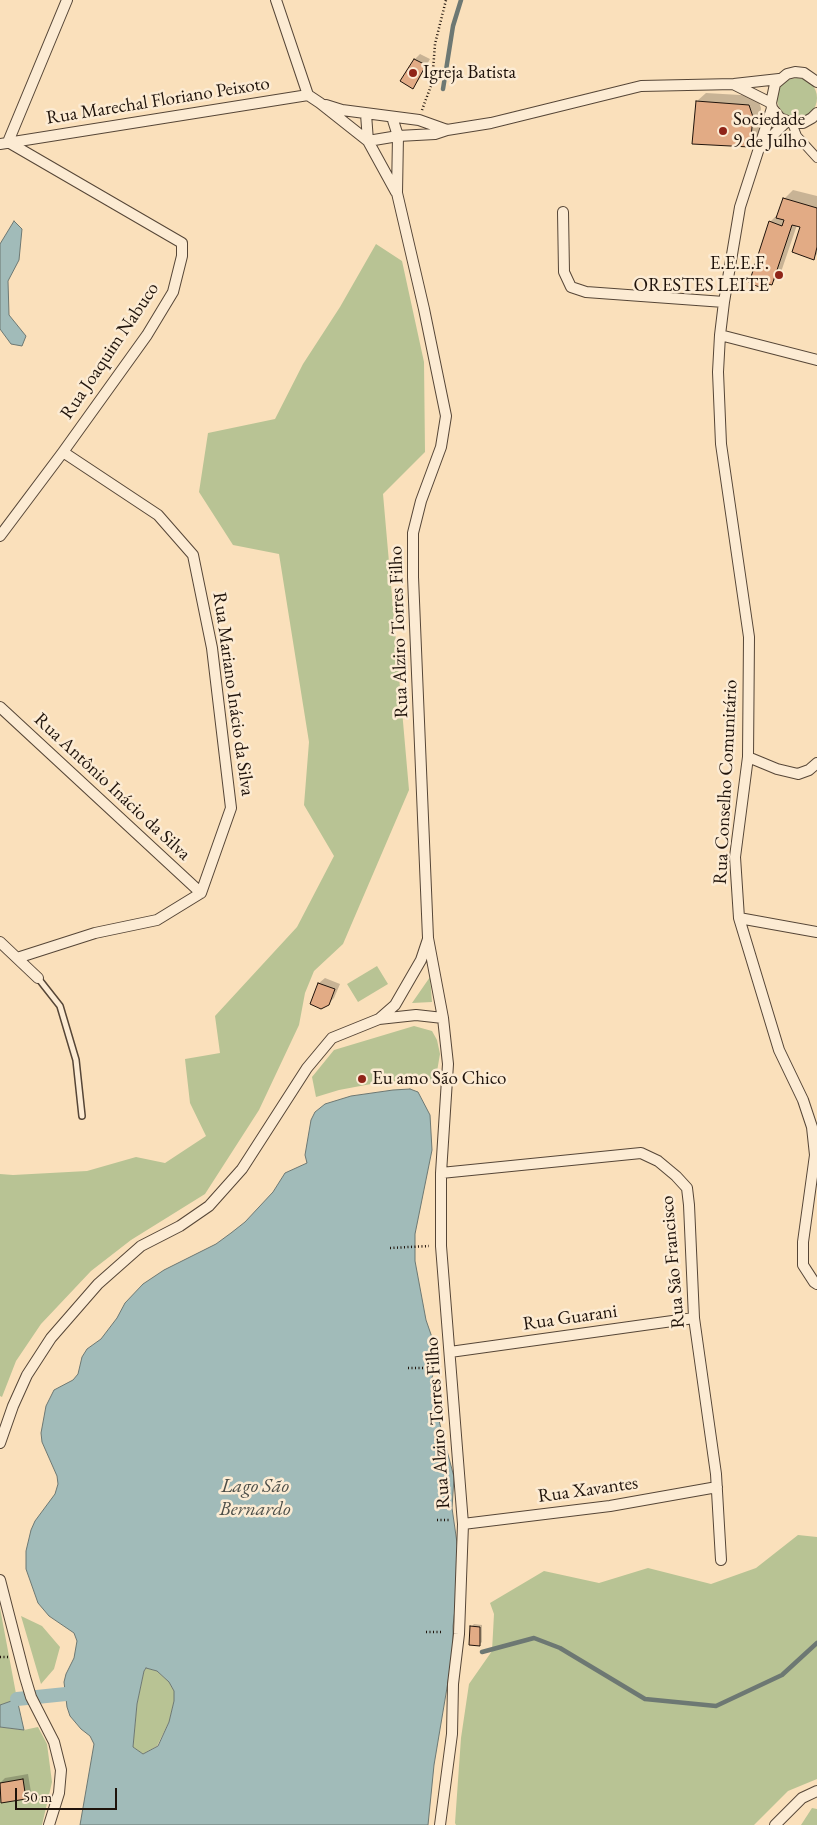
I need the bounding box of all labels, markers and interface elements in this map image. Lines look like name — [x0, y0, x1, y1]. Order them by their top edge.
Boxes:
place label: Igreja Batista — [423, 62, 516, 84]
marker: Igreja Batista — [407, 67, 419, 79]
street label: Rua Marechal Floriano Peixoto — [45, 72, 271, 130]
place label: Sociedade 9 de Julho — [733, 109, 807, 153]
marker: Sociedade 9 de Julho — [717, 125, 729, 137]
place label: E.E.E.F. ORESTES LEITE — [634, 253, 769, 297]
marker: E.E.E.F. ORESTES LEITE — [773, 269, 785, 281]
street label: Rua Joaquim Nabuco — [56, 278, 164, 424]
street label: Rua Alziro Torres Filho — [385, 545, 413, 719]
street label: Rua Mariano Inácio da Silva — [207, 591, 259, 797]
street label: Rua Conselho Comunitário — [709, 679, 743, 885]
street label: Rua Antônio Inácio da Silva — [29, 709, 195, 865]
place label: Eu amo São Chico — [372, 1068, 506, 1090]
marker: Eu amo São Chico — [356, 1073, 368, 1085]
street label: Rua São Francisco — [656, 1194, 690, 1330]
street label: Rua Guarani — [521, 1300, 619, 1336]
street label: Rua Alziro Torres Filho — [421, 1336, 455, 1510]
street label: Rua Xavantes — [537, 1472, 639, 1508]
water label: Lago São Bernardo — [219, 1475, 291, 1522]
scale bar — [18, 1778, 120, 1810]
text: 50 m — [23, 1787, 52, 1806]

